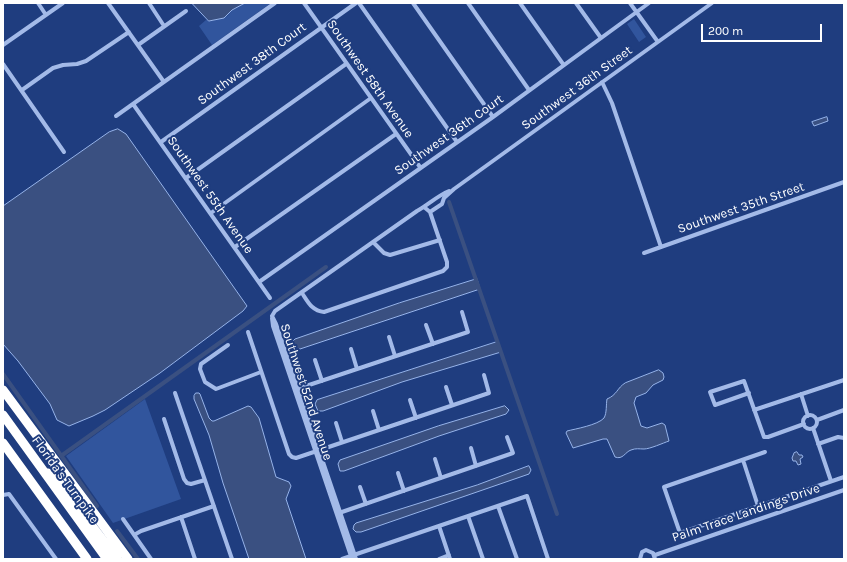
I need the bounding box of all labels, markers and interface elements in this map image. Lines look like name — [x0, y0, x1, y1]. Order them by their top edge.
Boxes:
scale bar — [703, 16, 824, 42]
street label: Southwest 58th Avenue — [323, 17, 417, 141]
street label: Southwest 38th Court — [195, 19, 309, 109]
text: 200 m — [708, 24, 743, 38]
street label: Southwest 36th Street — [519, 43, 635, 133]
street label: Southwest 36th Court — [391, 91, 507, 179]
street label: Southwest 55th Avenue — [164, 133, 256, 257]
street label: Southwest 35th Street — [676, 179, 806, 237]
street label: Southwest 52nd Avenue — [277, 322, 335, 462]
street label: Florida's Turnpike — [28, 433, 102, 527]
street label: Palm Trace Landings Drive — [670, 480, 822, 546]

